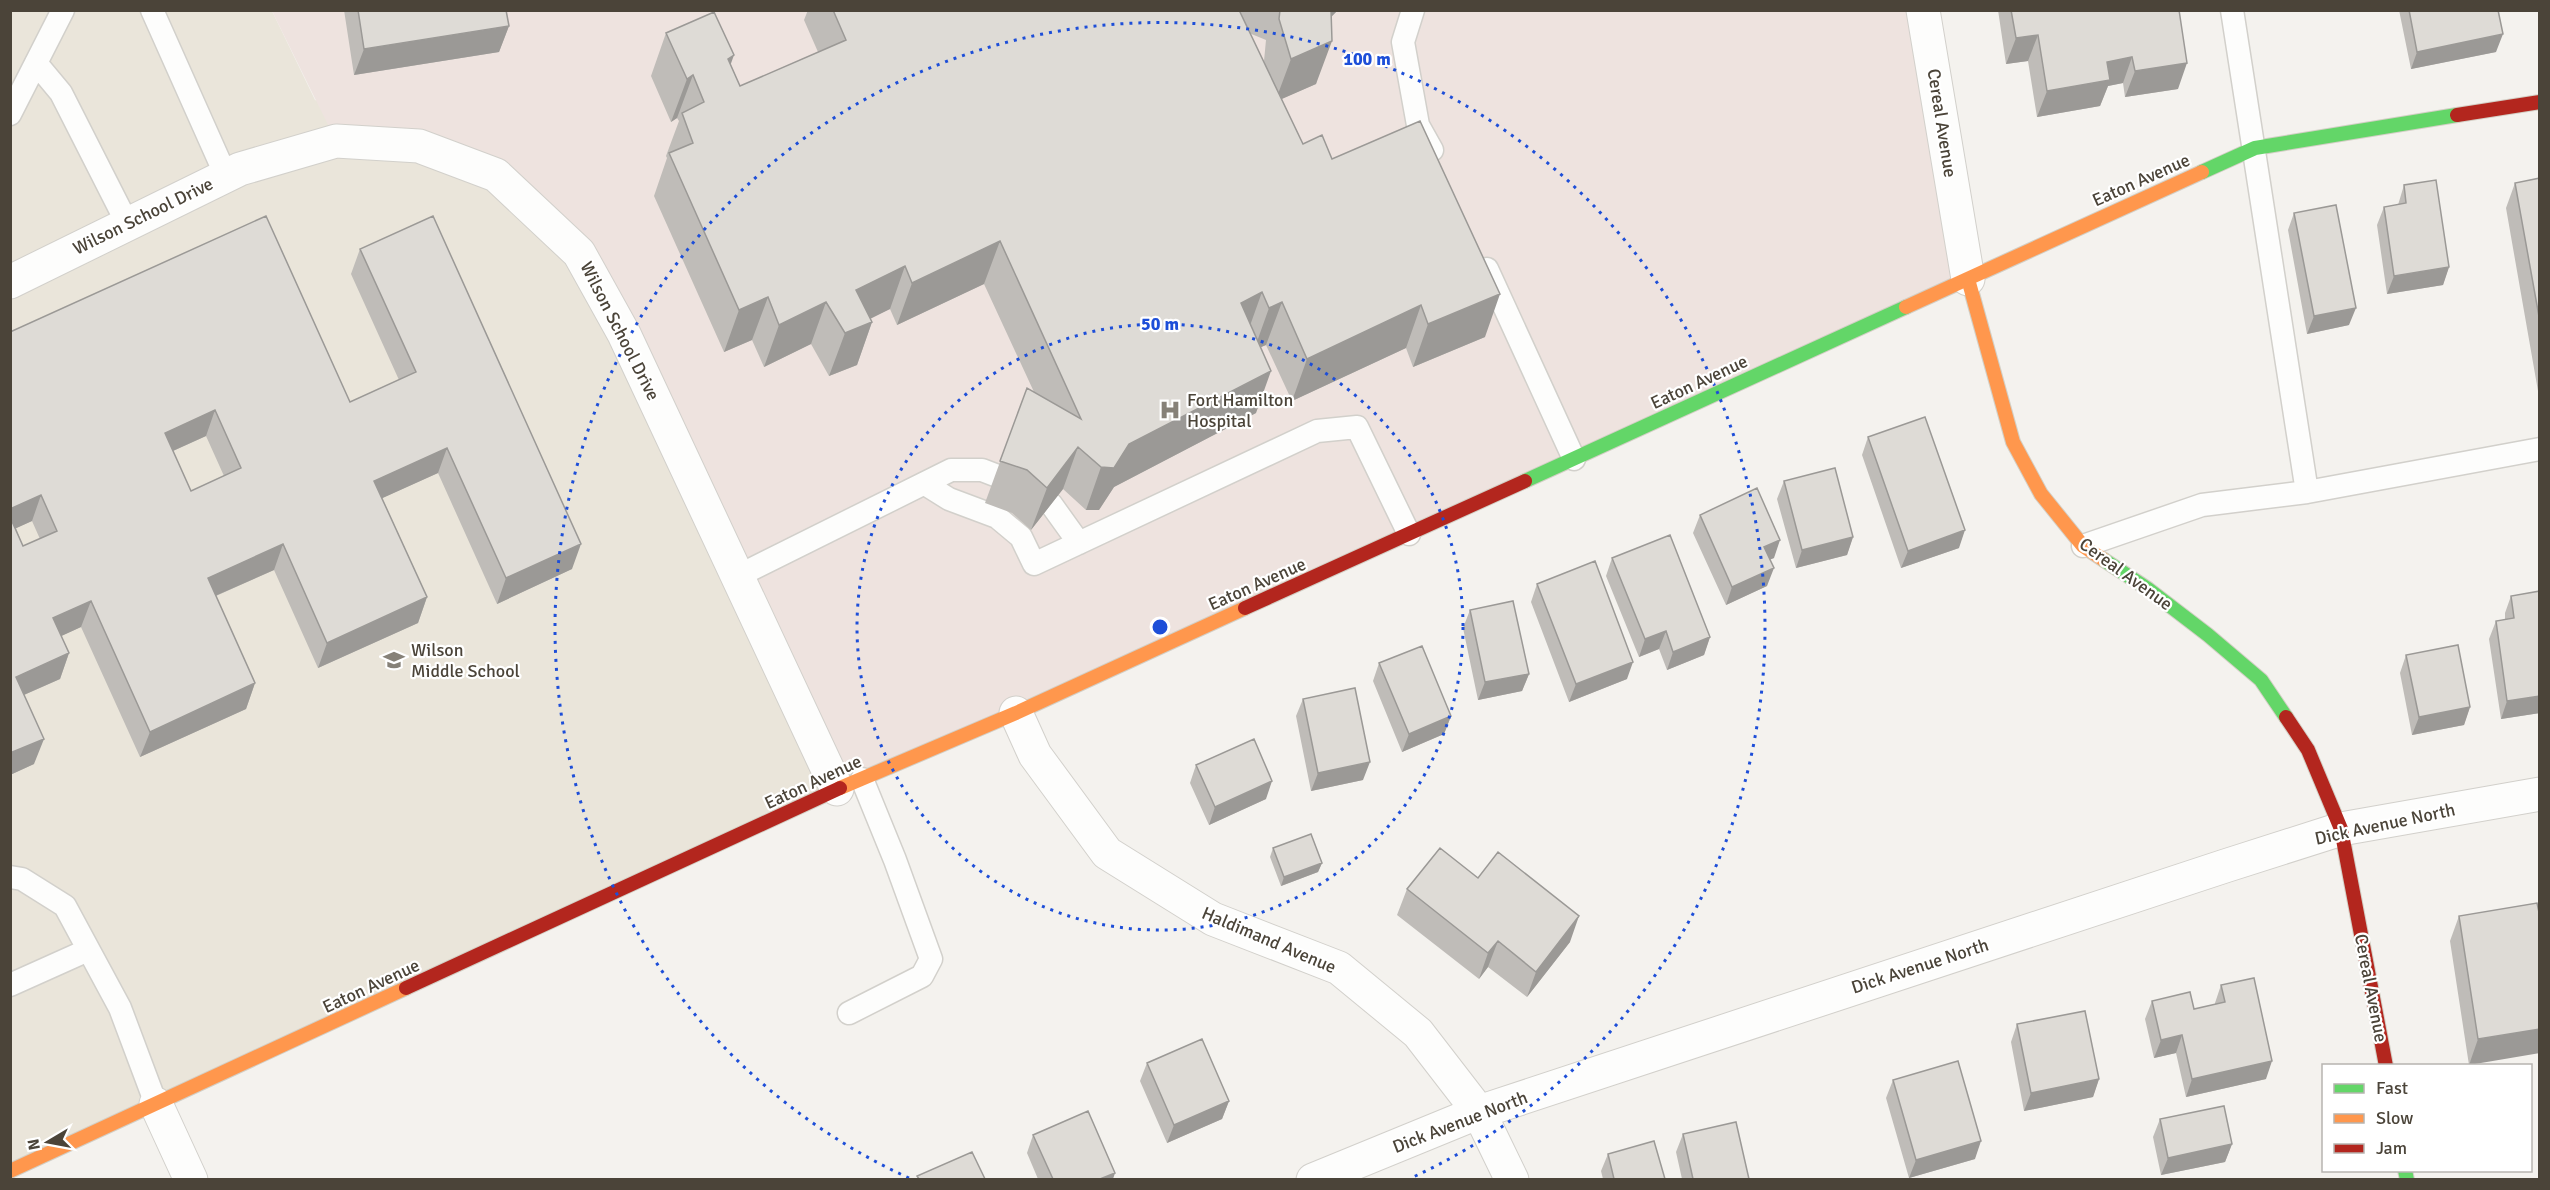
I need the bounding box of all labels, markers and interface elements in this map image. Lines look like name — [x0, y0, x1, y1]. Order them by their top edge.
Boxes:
text: 100 m — [1343, 48, 1391, 70]
street label: Cereal Avenue — [1923, 67, 1961, 179]
street label: Eaton Avenue — [2089, 149, 2193, 211]
street label: Wilson School Drive — [69, 173, 217, 259]
street label: Wilson School Drive — [575, 258, 665, 404]
text: 50 m — [1141, 313, 1179, 335]
street label: Eaton Avenue — [1647, 350, 1751, 414]
place label: Fort Hamilton Hospital — [1187, 389, 1293, 432]
hospital icon: Fort Hamilton Hospital — [1158, 398, 1182, 422]
street label: Cereal Avenue — [2075, 533, 2177, 615]
street label: Eaton Avenue — [1205, 553, 1309, 615]
centre of rings — [1150, 617, 1170, 637]
place label: Wilson Middle School — [411, 639, 520, 682]
school or university icon: Wilson Middle School — [382, 648, 406, 672]
street label: Eaton Avenue — [761, 750, 865, 814]
street label: Dick Avenue North — [2313, 798, 2457, 850]
street label: Haldimand Avenue — [1198, 902, 1340, 978]
street label: Cereal Avenue — [2350, 932, 2392, 1044]
street label: Dick Avenue North — [1849, 933, 1991, 999]
street label: Eaton Avenue — [319, 954, 423, 1018]
legend — [2322, 1064, 2532, 1172]
text: Fast — [2376, 1077, 2408, 1099]
street label: Dick Avenue North — [1389, 1086, 1531, 1158]
text: Slow — [2376, 1107, 2413, 1129]
north arrow — [18, 1112, 78, 1172]
text: N — [23, 1137, 45, 1152]
text: Jam — [2376, 1137, 2407, 1159]

